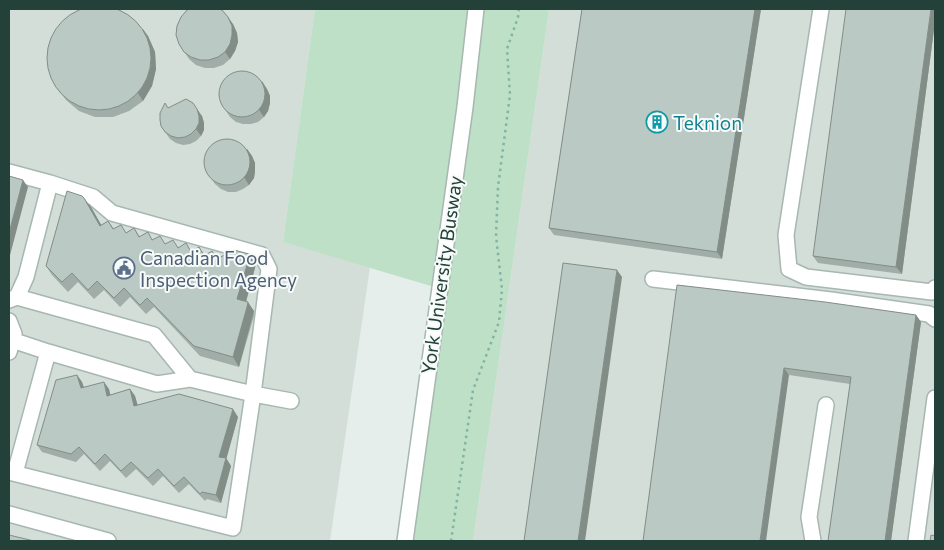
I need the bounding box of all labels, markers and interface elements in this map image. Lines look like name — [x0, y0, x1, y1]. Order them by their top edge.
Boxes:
building icon: Teknion — [645, 110, 669, 134]
place label: Teknion — [673, 111, 742, 134]
street label: York University Busway — [416, 174, 466, 376]
place label: Canadian Food Inspection Agency — [140, 246, 297, 291]
public building icon: Canadian Food Inspection Agency — [112, 256, 136, 280]

